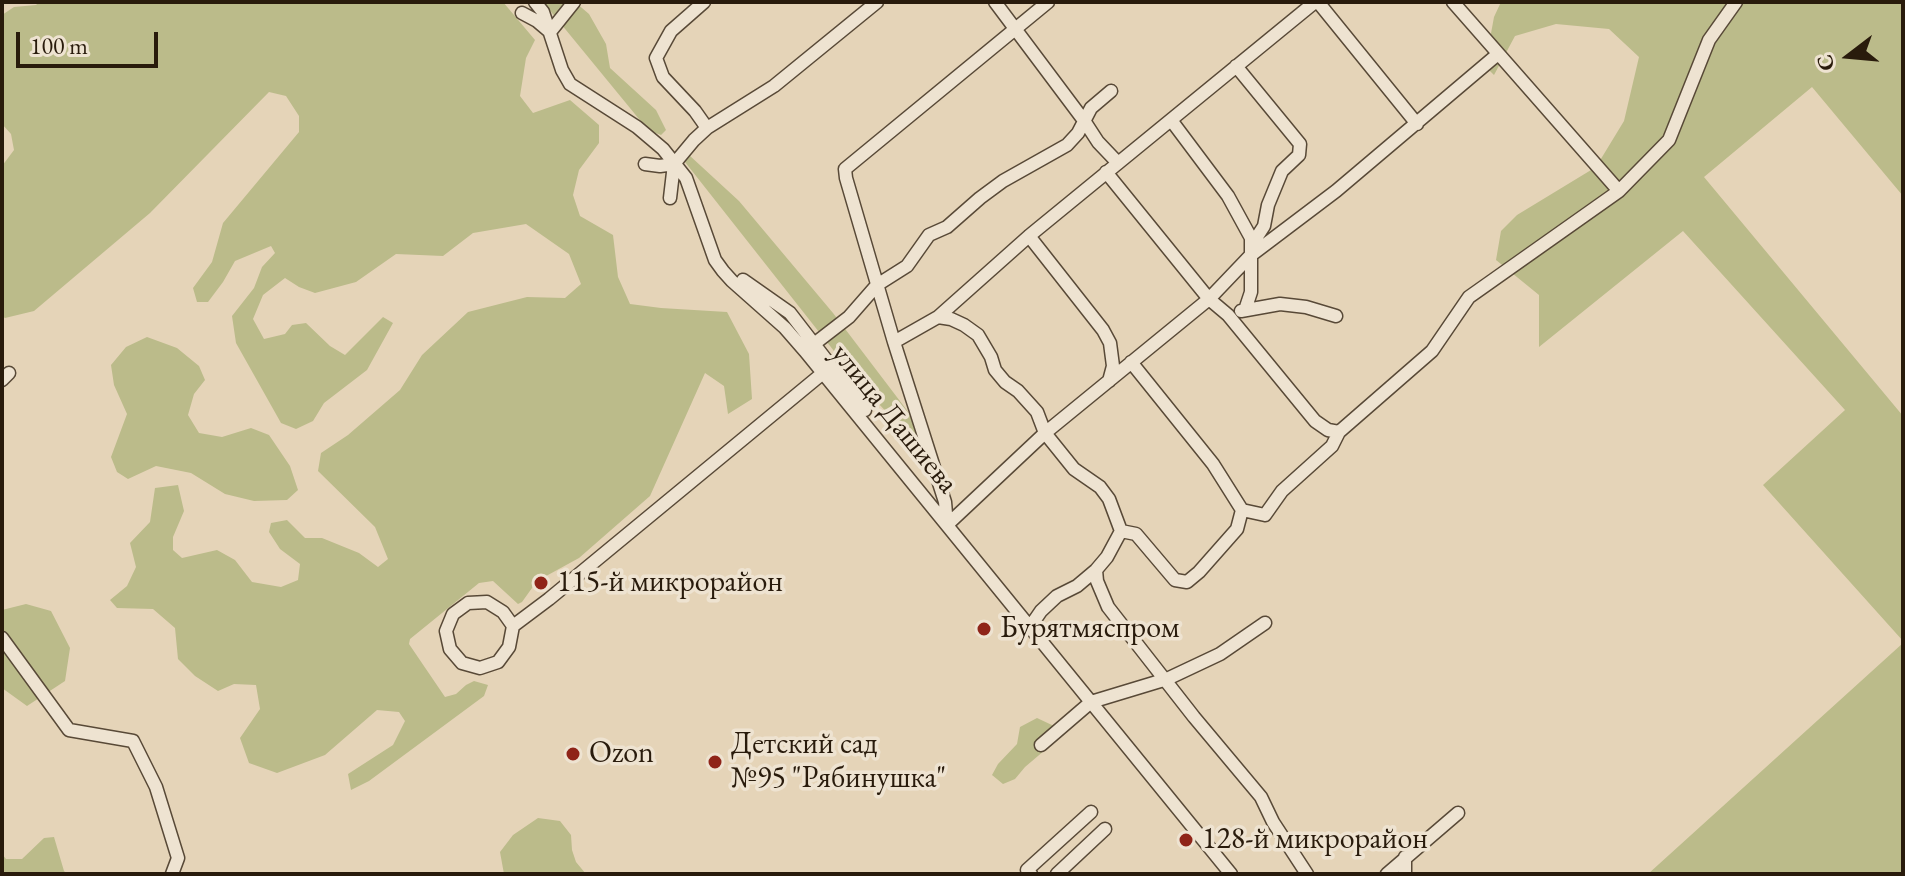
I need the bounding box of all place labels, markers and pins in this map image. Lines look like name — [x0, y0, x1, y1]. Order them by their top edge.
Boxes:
place label: 115-й микрорайон — [557, 565, 783, 601]
marker: 115-й микрорайон — [532, 574, 550, 592]
place label: Бурятмяспром — [1000, 611, 1179, 647]
marker: Бурятмяспром — [975, 620, 993, 638]
place label: Детский сад №95 "Рябинушка" — [731, 727, 946, 798]
place label: Ozon — [589, 736, 654, 772]
marker: Ozon — [564, 745, 582, 763]
marker: Детский сад №95 "Рябинушка" — [706, 753, 724, 771]
place label: 128-й микрорайон — [1202, 822, 1428, 858]
marker: 128-й микрорайон — [1177, 831, 1195, 849]

